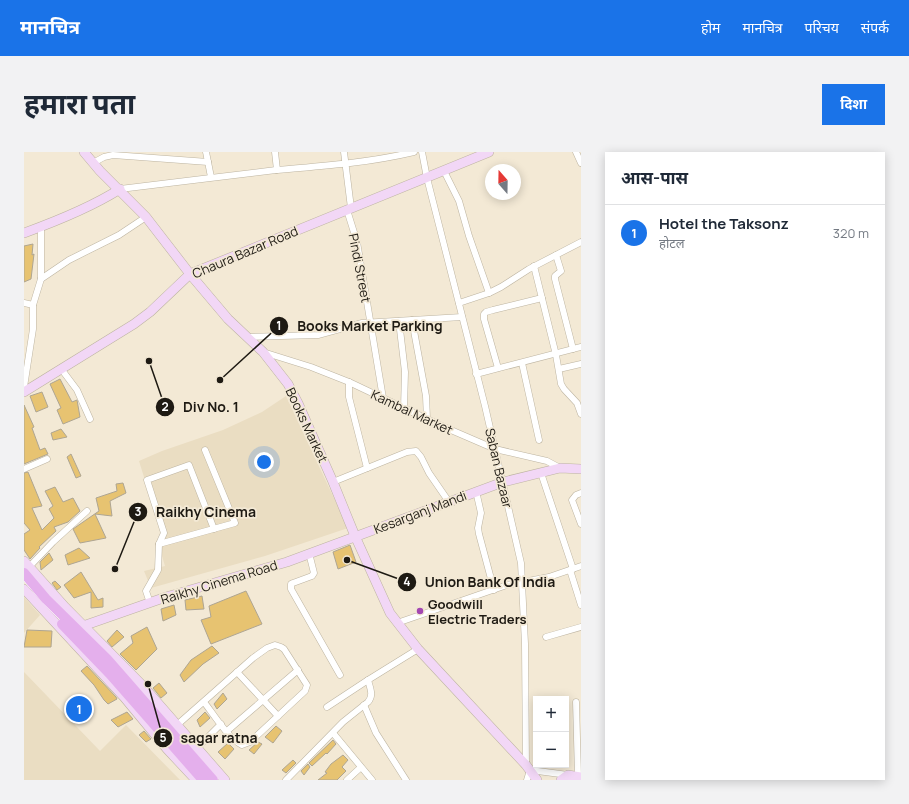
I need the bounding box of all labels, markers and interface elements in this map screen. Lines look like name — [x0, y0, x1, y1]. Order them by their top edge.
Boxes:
text: मानचित्र — [20, 14, 80, 40]
text: होम — [701, 18, 720, 37]
text: मानचित्र — [742, 18, 783, 37]
text: परिचय — [805, 18, 839, 37]
text: संपर्क — [861, 18, 889, 37]
text: हमारा पता — [24, 84, 135, 122]
button: दिशा — [822, 84, 885, 125]
north arrow — [485, 164, 521, 200]
text: आस-पास — [621, 166, 688, 189]
text: Hotel the Taksonz — [659, 213, 789, 234]
street label: Chaura Bazar Road — [189, 222, 301, 282]
text: 1 — [631, 224, 637, 242]
text: 320 m — [833, 224, 869, 242]
street label: Pindi Street — [344, 232, 376, 304]
text: होटल — [659, 234, 685, 252]
callout: Books Market Parking — [269, 313, 451, 339]
text: Books Market Parking — [297, 316, 443, 335]
text: 1 — [276, 317, 282, 334]
street label: Books Market — [282, 384, 332, 466]
street label: Kambal Market — [368, 385, 456, 439]
callout: Div No. 1 — [155, 394, 247, 420]
text: Div No. 1 — [183, 397, 239, 416]
text: 2 — [161, 398, 169, 415]
street label: Saban Bazaar — [481, 426, 517, 510]
your location — [254, 452, 274, 472]
street label: Kesarganj Mandi — [371, 486, 469, 538]
callout: Raikhy Cinema — [128, 499, 264, 525]
text: Raikhy Cinema — [156, 502, 256, 521]
text: 3 — [135, 503, 142, 520]
street label: Raikhy Cinema Road — [158, 556, 280, 608]
callout: Union Bank Of India — [397, 569, 564, 595]
text: Union Bank Of India — [425, 572, 555, 591]
text: 4 — [403, 573, 411, 590]
place label: Goodwill Electric Traders — [428, 595, 527, 628]
marker: Goodwill Electric Traders — [415, 606, 425, 616]
pin: 1 — [66, 694, 92, 724]
map controls — [533, 696, 569, 768]
button: + — [533, 696, 569, 732]
callout: sagar ratna — [153, 725, 266, 751]
text: sagar ratna — [180, 728, 258, 747]
text: 5 — [159, 729, 167, 746]
button: − — [533, 732, 569, 768]

